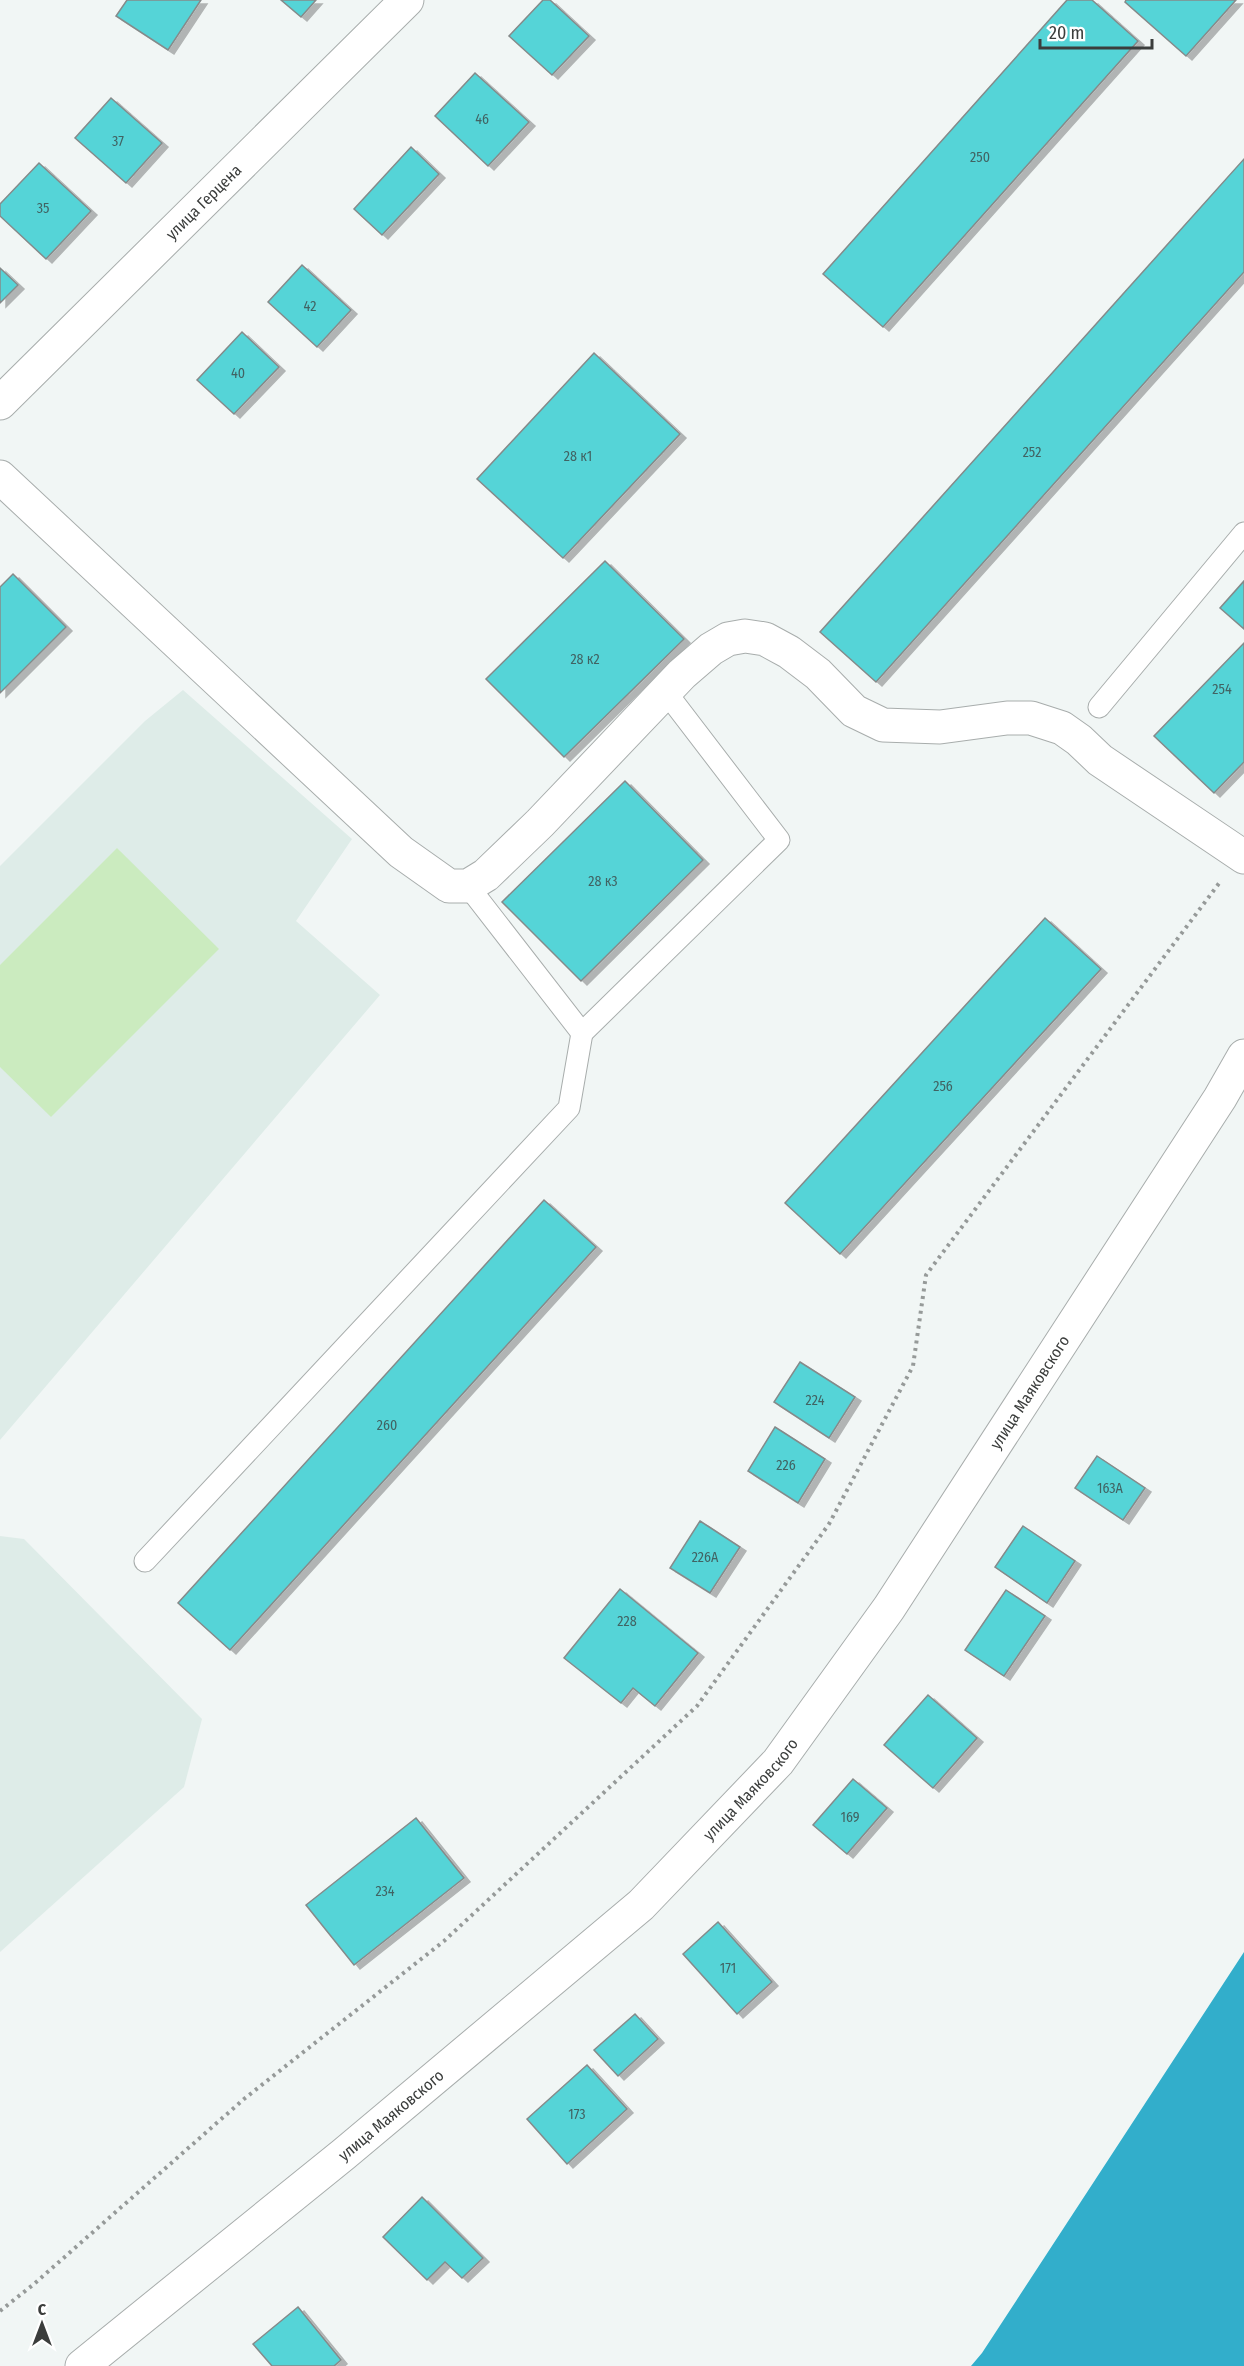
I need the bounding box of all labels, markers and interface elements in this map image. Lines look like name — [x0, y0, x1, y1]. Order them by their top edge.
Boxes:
scale bar — [1040, 12, 1152, 50]
text: 20 m — [1049, 22, 1084, 44]
house number: 46 — [475, 111, 489, 128]
house number: 37 — [112, 133, 124, 150]
house number: 250 — [970, 149, 990, 166]
street label: улица Герцена — [162, 161, 245, 244]
house number: 35 — [37, 200, 49, 217]
house number: 42 — [304, 298, 316, 315]
house number: 40 — [231, 365, 245, 382]
house number: 252 — [1023, 444, 1041, 461]
house number: 28 к1 — [564, 448, 592, 465]
house number: 28 к2 — [570, 651, 600, 668]
house number: 254 — [1212, 681, 1232, 698]
house number: 28 к3 — [588, 873, 618, 890]
house number: 256 — [933, 1078, 953, 1095]
street label: улица Маяковского — [986, 1332, 1073, 1453]
house number: 224 — [806, 1392, 825, 1409]
house number: 260 — [377, 1417, 397, 1434]
house number: 226 — [776, 1457, 796, 1474]
house number: 163А — [1097, 1480, 1124, 1497]
house number: 226А — [692, 1549, 719, 1566]
house number: 228 — [617, 1613, 637, 1630]
street label: улица Маяковского — [699, 1735, 802, 1844]
house number: 169 — [840, 1809, 860, 1826]
house number: 234 — [375, 1883, 395, 1900]
house number: 171 — [720, 1960, 736, 1977]
street label: улица Маяковского — [335, 2066, 448, 2165]
house number: 173 — [568, 2106, 586, 2123]
north arrow — [12, 2294, 72, 2354]
text: С — [38, 2300, 47, 2319]

